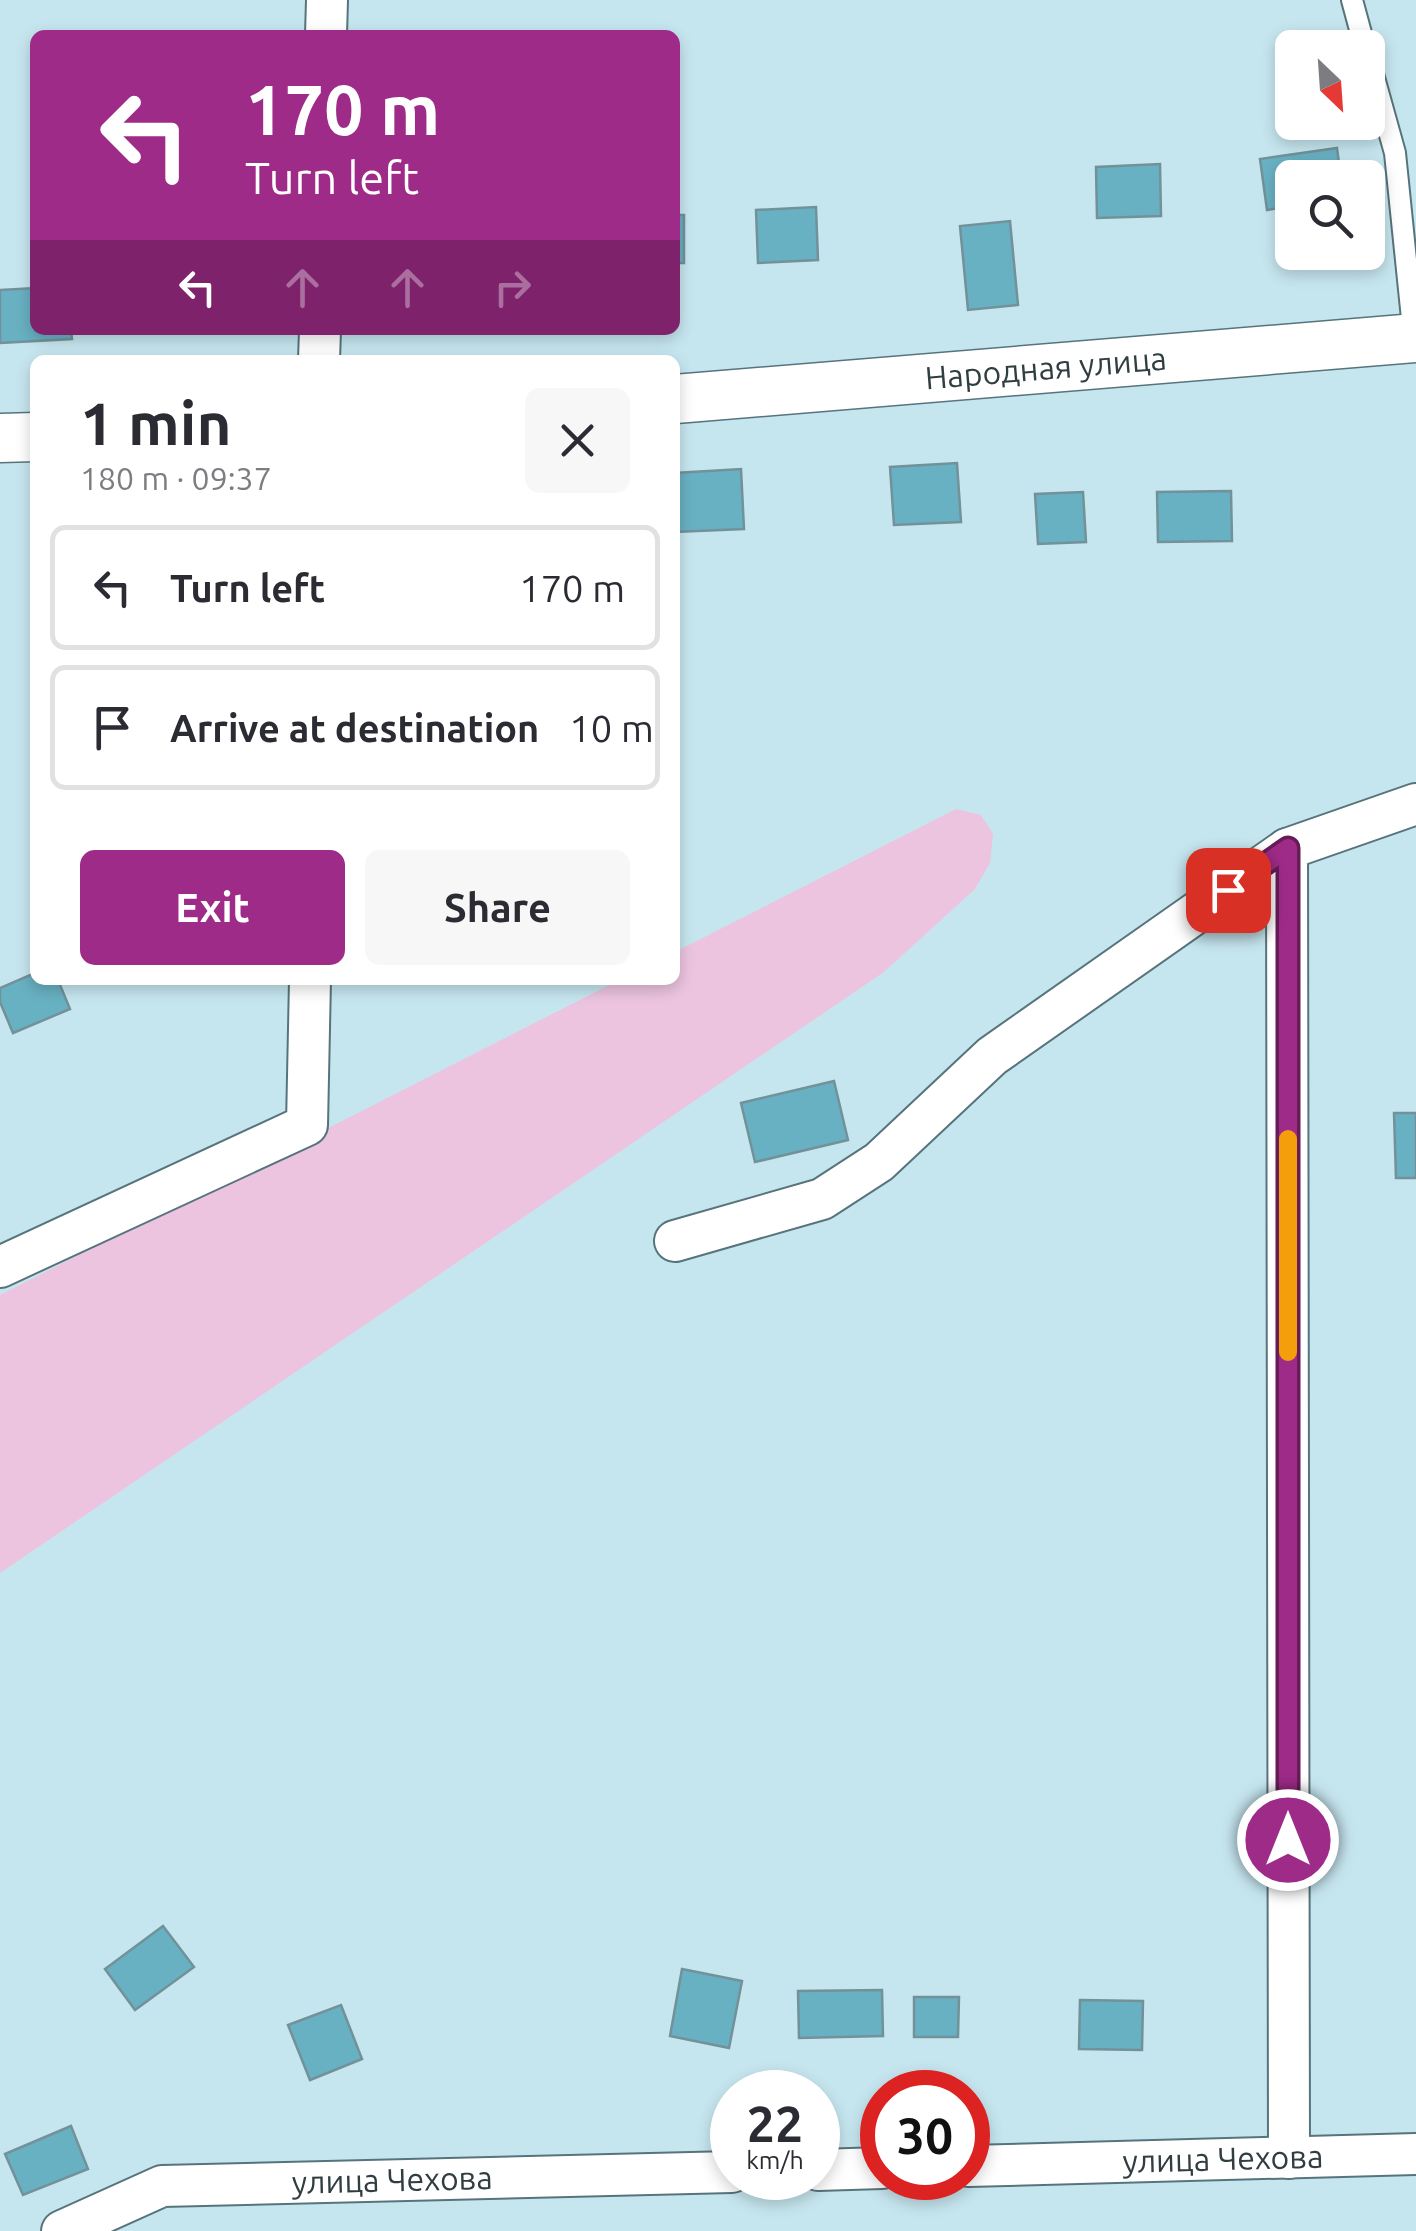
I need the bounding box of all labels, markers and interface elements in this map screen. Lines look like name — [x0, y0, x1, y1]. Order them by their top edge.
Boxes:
north arrow — [1275, 30, 1385, 140]
map controls — [1275, 30, 1385, 270]
icon: left — [80, 70, 210, 200]
text: 170 m — [245, 70, 440, 148]
text: Turn left — [245, 152, 419, 203]
button: search — [1275, 160, 1385, 270]
icon: left — [170, 260, 225, 315]
icon: ahead — [275, 260, 330, 315]
icon: ahead — [380, 260, 435, 315]
icon: right — [485, 260, 540, 315]
street label: Народная улица — [923, 340, 1168, 395]
button: close — [525, 388, 630, 493]
text: 1 min — [80, 389, 232, 456]
text: 180 m · 09:37 — [80, 460, 272, 496]
icon: left — [85, 560, 140, 615]
text: Turn left — [170, 567, 325, 609]
text: 170 m — [519, 567, 625, 609]
icon: arrive — [85, 700, 140, 755]
text: Arrive at destination — [170, 707, 539, 749]
text: 10 m — [569, 707, 654, 749]
pin — [1186, 848, 1271, 933]
button: Exit — [80, 850, 345, 965]
button: Share — [365, 850, 630, 965]
icon: arrive — [1201, 863, 1256, 918]
position arrow — [1236, 1788, 1340, 1892]
speed limit sign: 30 — [860, 2070, 990, 2200]
text: 22 — [747, 2095, 803, 2151]
street label: улица Чехова — [1122, 2137, 1324, 2179]
text: km/h — [746, 2146, 804, 2174]
street label: улица Чехова — [291, 2159, 493, 2200]

